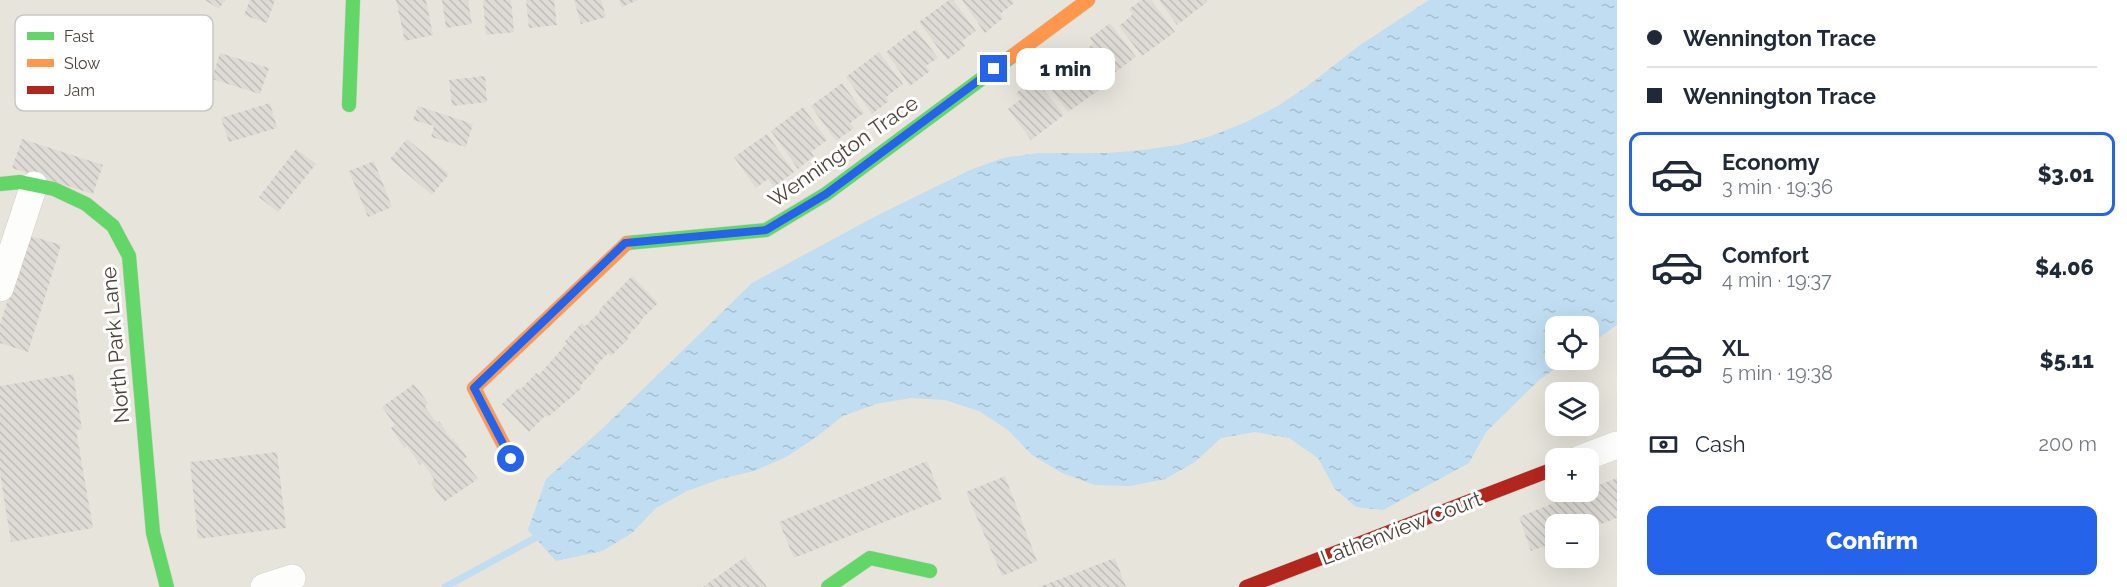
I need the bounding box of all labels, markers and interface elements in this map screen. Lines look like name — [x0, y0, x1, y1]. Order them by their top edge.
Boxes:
legend — [15, 15, 213, 111]
text: Wennington Trace — [1683, 25, 1876, 51]
text: Fast — [64, 27, 95, 46]
callout: 1 min — [1015, 48, 1114, 90]
text: Slow — [64, 54, 100, 73]
route end — [980, 55, 1007, 82]
text: 1 min — [1040, 57, 1091, 81]
text: Jam — [64, 81, 95, 100]
text: Wennington Trace — [1683, 83, 1876, 109]
street label: Wennington Trace — [763, 90, 923, 212]
icon: car — [1650, 147, 1704, 201]
text: Economy — [1722, 149, 1820, 175]
text: $3.01 — [2037, 161, 2094, 187]
text: 3 min · 19:36 — [1722, 175, 1833, 199]
icon: car — [1650, 240, 1704, 294]
text: Comfort — [1722, 242, 1809, 268]
text: $4.06 — [2035, 254, 2094, 280]
street label: North Park Lane — [96, 266, 134, 424]
text: 4 min · 19:37 — [1722, 268, 1832, 292]
map controls — [1545, 316, 1599, 568]
button: locate — [1545, 316, 1599, 370]
icon: car — [1650, 333, 1704, 387]
text: XL — [1722, 335, 1749, 361]
text: $5.11 — [2040, 347, 2094, 373]
text: 5 min · 19:38 — [1722, 361, 1833, 385]
button: layers — [1545, 382, 1599, 436]
icon: cash — [1647, 428, 1680, 461]
text: Cash — [1695, 431, 1746, 457]
text: 200 m — [2039, 432, 2097, 456]
route start — [497, 445, 524, 472]
button: + — [1545, 448, 1599, 502]
street label: Lathenview Court — [1317, 486, 1485, 570]
button: Confirm — [1647, 506, 2097, 575]
button: − — [1545, 514, 1599, 568]

